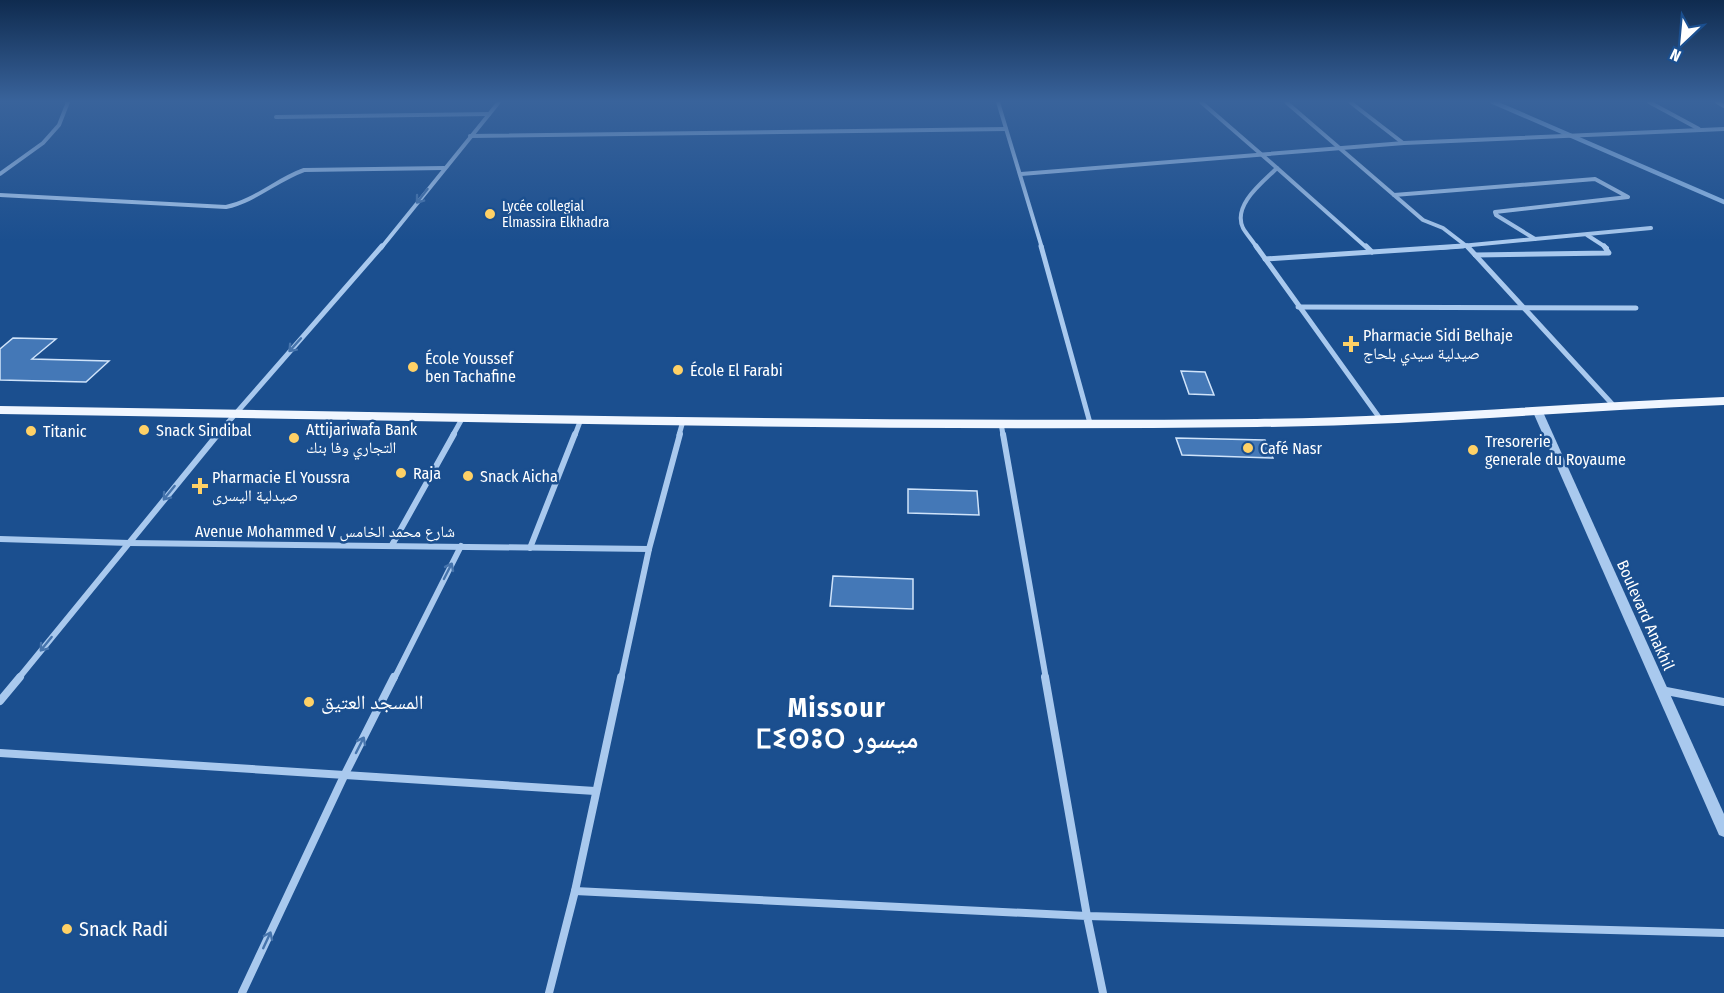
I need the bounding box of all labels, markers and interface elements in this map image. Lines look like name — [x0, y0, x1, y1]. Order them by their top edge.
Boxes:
north arrow — [1652, 12, 1712, 72]
text: N — [1667, 44, 1684, 66]
one-way arrow — [415, 188, 428, 204]
place label: Lycée collegial Elmassira Elkhadra — [502, 198, 610, 231]
marker: Lycée collegial Elmassira Elkhadra — [483, 207, 497, 221]
place label: Pharmacie Sidi Belhaje صيدلية سيدي بلحاج — [1363, 326, 1513, 366]
one-way arrow — [288, 337, 302, 352]
marker: Pharmacie Sidi Belhaje صيدلية سيدي بلحاج — [1344, 337, 1358, 351]
place label: École Youssef ben Tachafine — [425, 349, 516, 386]
marker: École Youssef ben Tachafine — [406, 360, 420, 374]
place label: École El Farabi — [690, 361, 783, 380]
marker: École El Farabi — [671, 363, 685, 377]
place label: Attijariwafa Bank التجاري وفا بنك — [306, 420, 418, 460]
place label: Snack Sindibal — [156, 421, 252, 440]
place label: Titanic — [43, 422, 87, 441]
marker: Snack Sindibal — [137, 423, 151, 437]
marker: Titanic — [24, 424, 38, 438]
marker: Attijariwafa Bank التجاري وفا بنك — [287, 431, 301, 445]
place label: Tresorerie generale du Royaume — [1485, 432, 1626, 469]
place label: Café Nasr — [1260, 439, 1322, 458]
marker: Café Nasr — [1241, 441, 1255, 455]
marker: Tresorerie generale du Royaume — [1466, 443, 1480, 457]
place label: Raja — [413, 464, 441, 483]
marker: Raja — [394, 466, 408, 480]
place label: Snack Aicha — [480, 467, 558, 486]
place label: Pharmacie El Youssra صيدلية اليسرى — [212, 468, 350, 506]
marker: Snack Aicha — [461, 469, 475, 483]
marker: Pharmacie El Youssra صيدلية اليسرى — [193, 479, 207, 493]
one-way arrow — [163, 485, 176, 501]
street label: Avenue Mohammed V شارع محمد الخامس — [195, 522, 455, 542]
street label: Boulevard Anakhil — [1613, 557, 1678, 673]
one-way arrow — [443, 563, 454, 581]
one-way arrow — [40, 636, 53, 652]
place label: المسجد العتيق — [321, 690, 424, 714]
district label: Missour ⵎⵉⵙⵓⵔ ميسور — [755, 692, 919, 755]
marker: المسجد العتيق — [302, 695, 316, 709]
one-way arrow — [355, 737, 366, 755]
place label: Snack Radi — [79, 917, 168, 941]
marker: Snack Radi — [60, 922, 74, 936]
one-way arrow — [262, 932, 274, 950]

